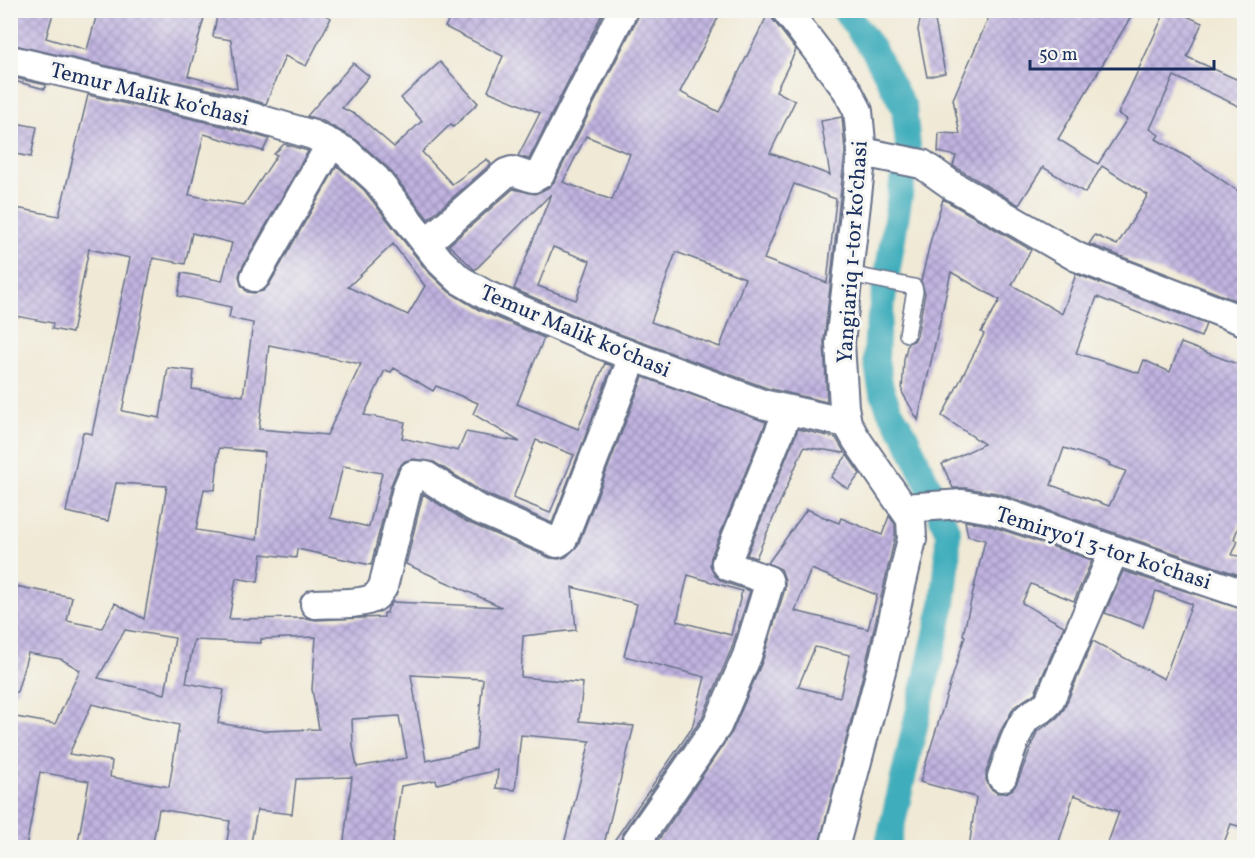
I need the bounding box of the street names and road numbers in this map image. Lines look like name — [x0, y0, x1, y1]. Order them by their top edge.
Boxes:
street label: Temur Malik koʻchasi — [46, 56, 252, 135]
street label: Yangiariq 1-tor koʻchasi — [830, 140, 877, 365]
street label: Temur Malik koʻchasi — [475, 278, 675, 386]
street label: Temiryoʻl 3-tor koʻchasi — [991, 500, 1215, 599]

